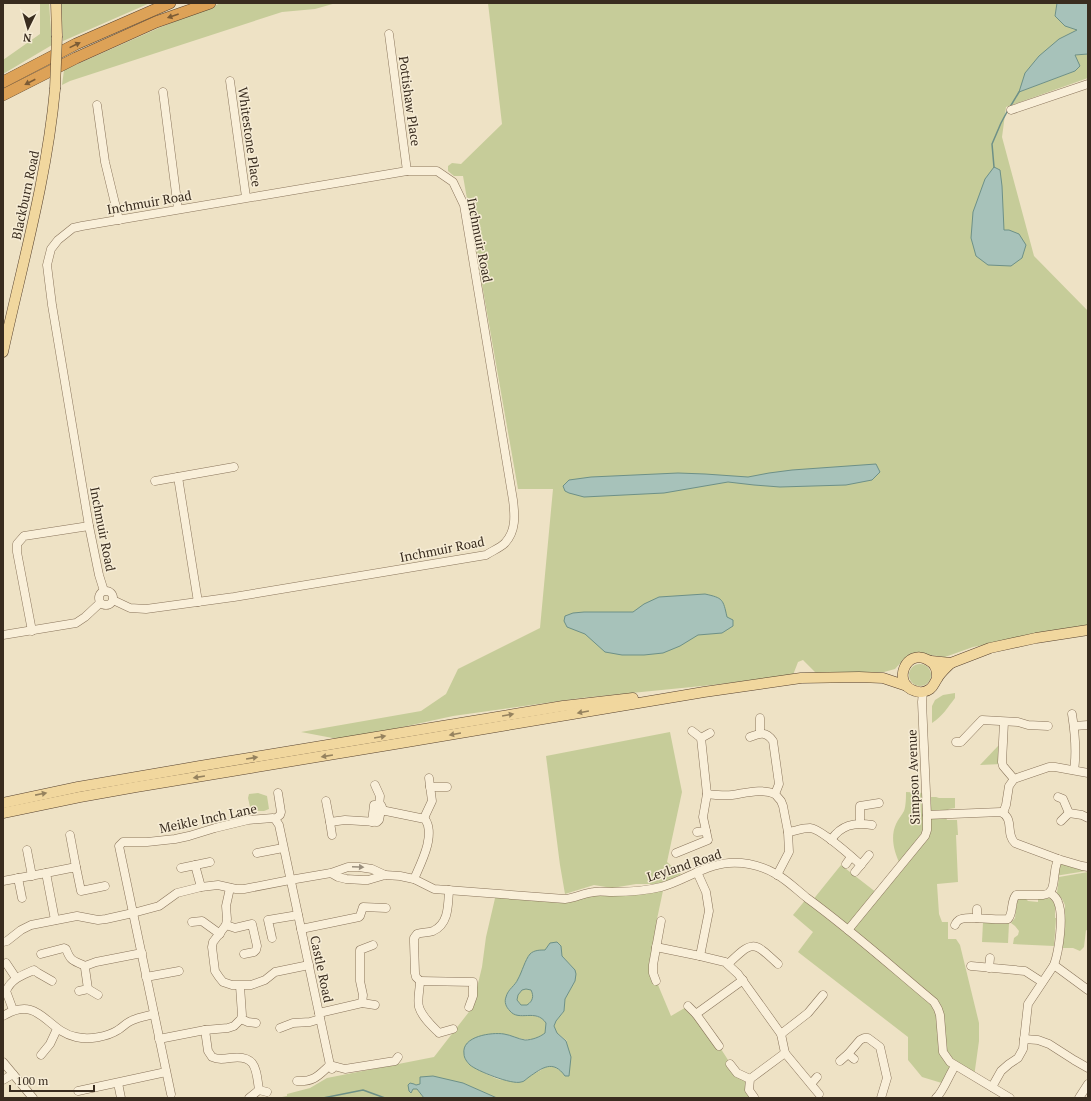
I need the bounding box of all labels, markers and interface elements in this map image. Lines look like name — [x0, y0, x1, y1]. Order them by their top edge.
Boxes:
north arrow — [8, 8, 48, 48]
one-way arrow — [167, 13, 179, 19]
text: N — [22, 31, 32, 45]
one-way arrow — [69, 42, 81, 48]
street label: Pottishaw Place — [395, 55, 425, 147]
one-way arrow — [24, 78, 36, 85]
street label: Whitestone Place — [234, 86, 266, 188]
street label: Blackburn Road — [7, 149, 43, 241]
street label: Inchmuir Road — [105, 186, 193, 218]
street label: Inchmuir Road — [463, 196, 497, 284]
street label: Inchmuir Road — [86, 485, 120, 573]
street label: Inchmuir Road — [398, 532, 486, 566]
one-way arrow — [577, 710, 589, 716]
one-way arrow — [502, 712, 515, 718]
street label: Simpson Avenue — [902, 729, 924, 825]
one-way arrow — [449, 731, 461, 737]
one-way arrow — [374, 734, 386, 740]
one-way arrow — [321, 753, 333, 759]
one-way arrow — [246, 755, 258, 761]
one-way arrow — [192, 774, 205, 780]
one-way arrow — [35, 791, 47, 797]
street label: Meikle Inch Lane — [158, 799, 258, 837]
street label: Leyland Road — [644, 844, 724, 886]
one-way arrow — [352, 864, 364, 871]
street label: Castle Road — [306, 934, 338, 1004]
scale bar — [10, 1067, 94, 1093]
text: 100 m — [16, 1073, 49, 1088]

